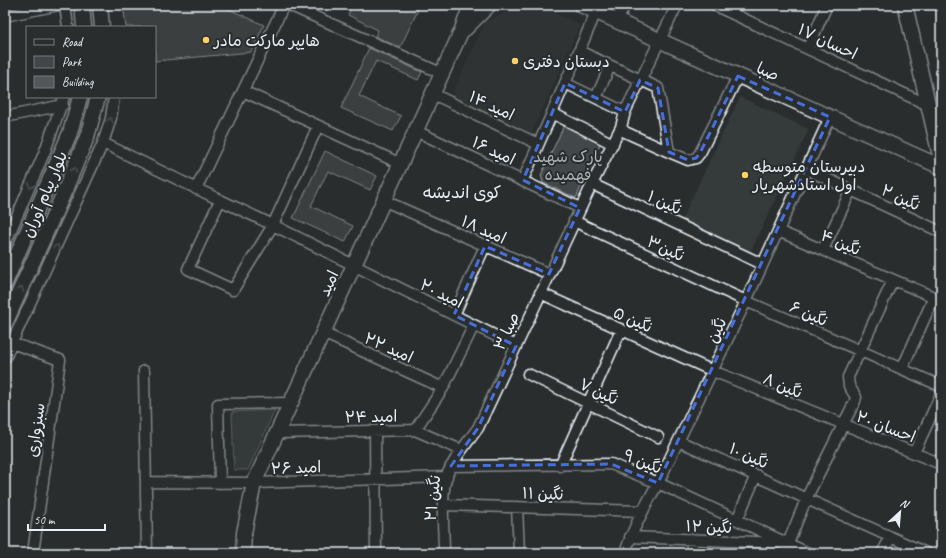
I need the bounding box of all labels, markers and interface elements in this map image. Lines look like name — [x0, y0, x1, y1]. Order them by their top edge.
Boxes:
street label: احسان ۱۷ — [795, 20, 860, 64]
legend — [26, 26, 156, 98]
place label: هایپر مارکت مادر — [212, 31, 320, 51]
text: Road — [62, 34, 84, 50]
marker: هایپر مارکت مادر — [201, 35, 211, 45]
place label: دبستان دفتری — [523, 52, 610, 72]
text: Park — [62, 54, 83, 70]
marker: دبستان دفتری — [510, 56, 520, 66]
street label: صبا — [753, 58, 782, 86]
text: Building — [62, 74, 94, 90]
street label: امید ۱۴ — [466, 87, 518, 125]
one-way arrow — [105, 117, 113, 124]
street label: امید ۱۶ — [469, 132, 518, 170]
park label: پارک شهید فهمیده — [533, 147, 603, 185]
street label: بلوار پیام آوران — [18, 148, 74, 241]
place label: دبیرستان متوسطه اول استادشهریار — [751, 157, 865, 195]
one-way arrow — [69, 166, 77, 173]
marker: دبیرستان متوسطه اول استادشهریار — [740, 170, 750, 180]
street label: نگین ۲ — [878, 180, 923, 216]
one-way arrow — [28, 181, 36, 189]
district label: کوی اندیشه — [423, 182, 501, 203]
street label: نگین ۱ — [644, 186, 685, 219]
street label: امید ۱۸ — [458, 211, 509, 249]
street label: نگین ۴ — [817, 226, 864, 260]
street label: نگین۳ — [644, 232, 687, 266]
one-way arrow — [52, 243, 60, 250]
street label: امید — [314, 267, 344, 300]
street label: امید ۲۰ — [416, 275, 467, 313]
one-way arrow — [16, 285, 24, 293]
street label: نگین ۶ — [786, 297, 831, 331]
street label: نگین ۵ — [610, 302, 655, 337]
street label: صبا ۳ — [489, 309, 524, 354]
street label: نگین — [702, 314, 731, 346]
street label: امید ۲۲ — [361, 328, 416, 368]
street label: نگین ۸ — [760, 369, 805, 403]
street label: نگین ۷ — [576, 374, 621, 410]
street label: سبزواری — [22, 402, 50, 459]
street label: احسان ۲۰ — [853, 406, 918, 447]
street label: امید ۲۴ — [344, 407, 398, 427]
street label: نگین ۱۰ — [726, 438, 771, 473]
street label: نگین ۹ — [620, 445, 665, 479]
street label: امید ۲۶ — [270, 457, 322, 479]
street label: نگین ۲۱ — [421, 474, 445, 522]
street label: نگین ۱۱ — [522, 483, 564, 505]
north arrow — [880, 492, 920, 532]
text: N — [898, 495, 912, 512]
scale bar — [28, 506, 105, 532]
text: 50 m — [34, 512, 56, 528]
street label: نگین ۱۲ — [685, 516, 732, 538]

